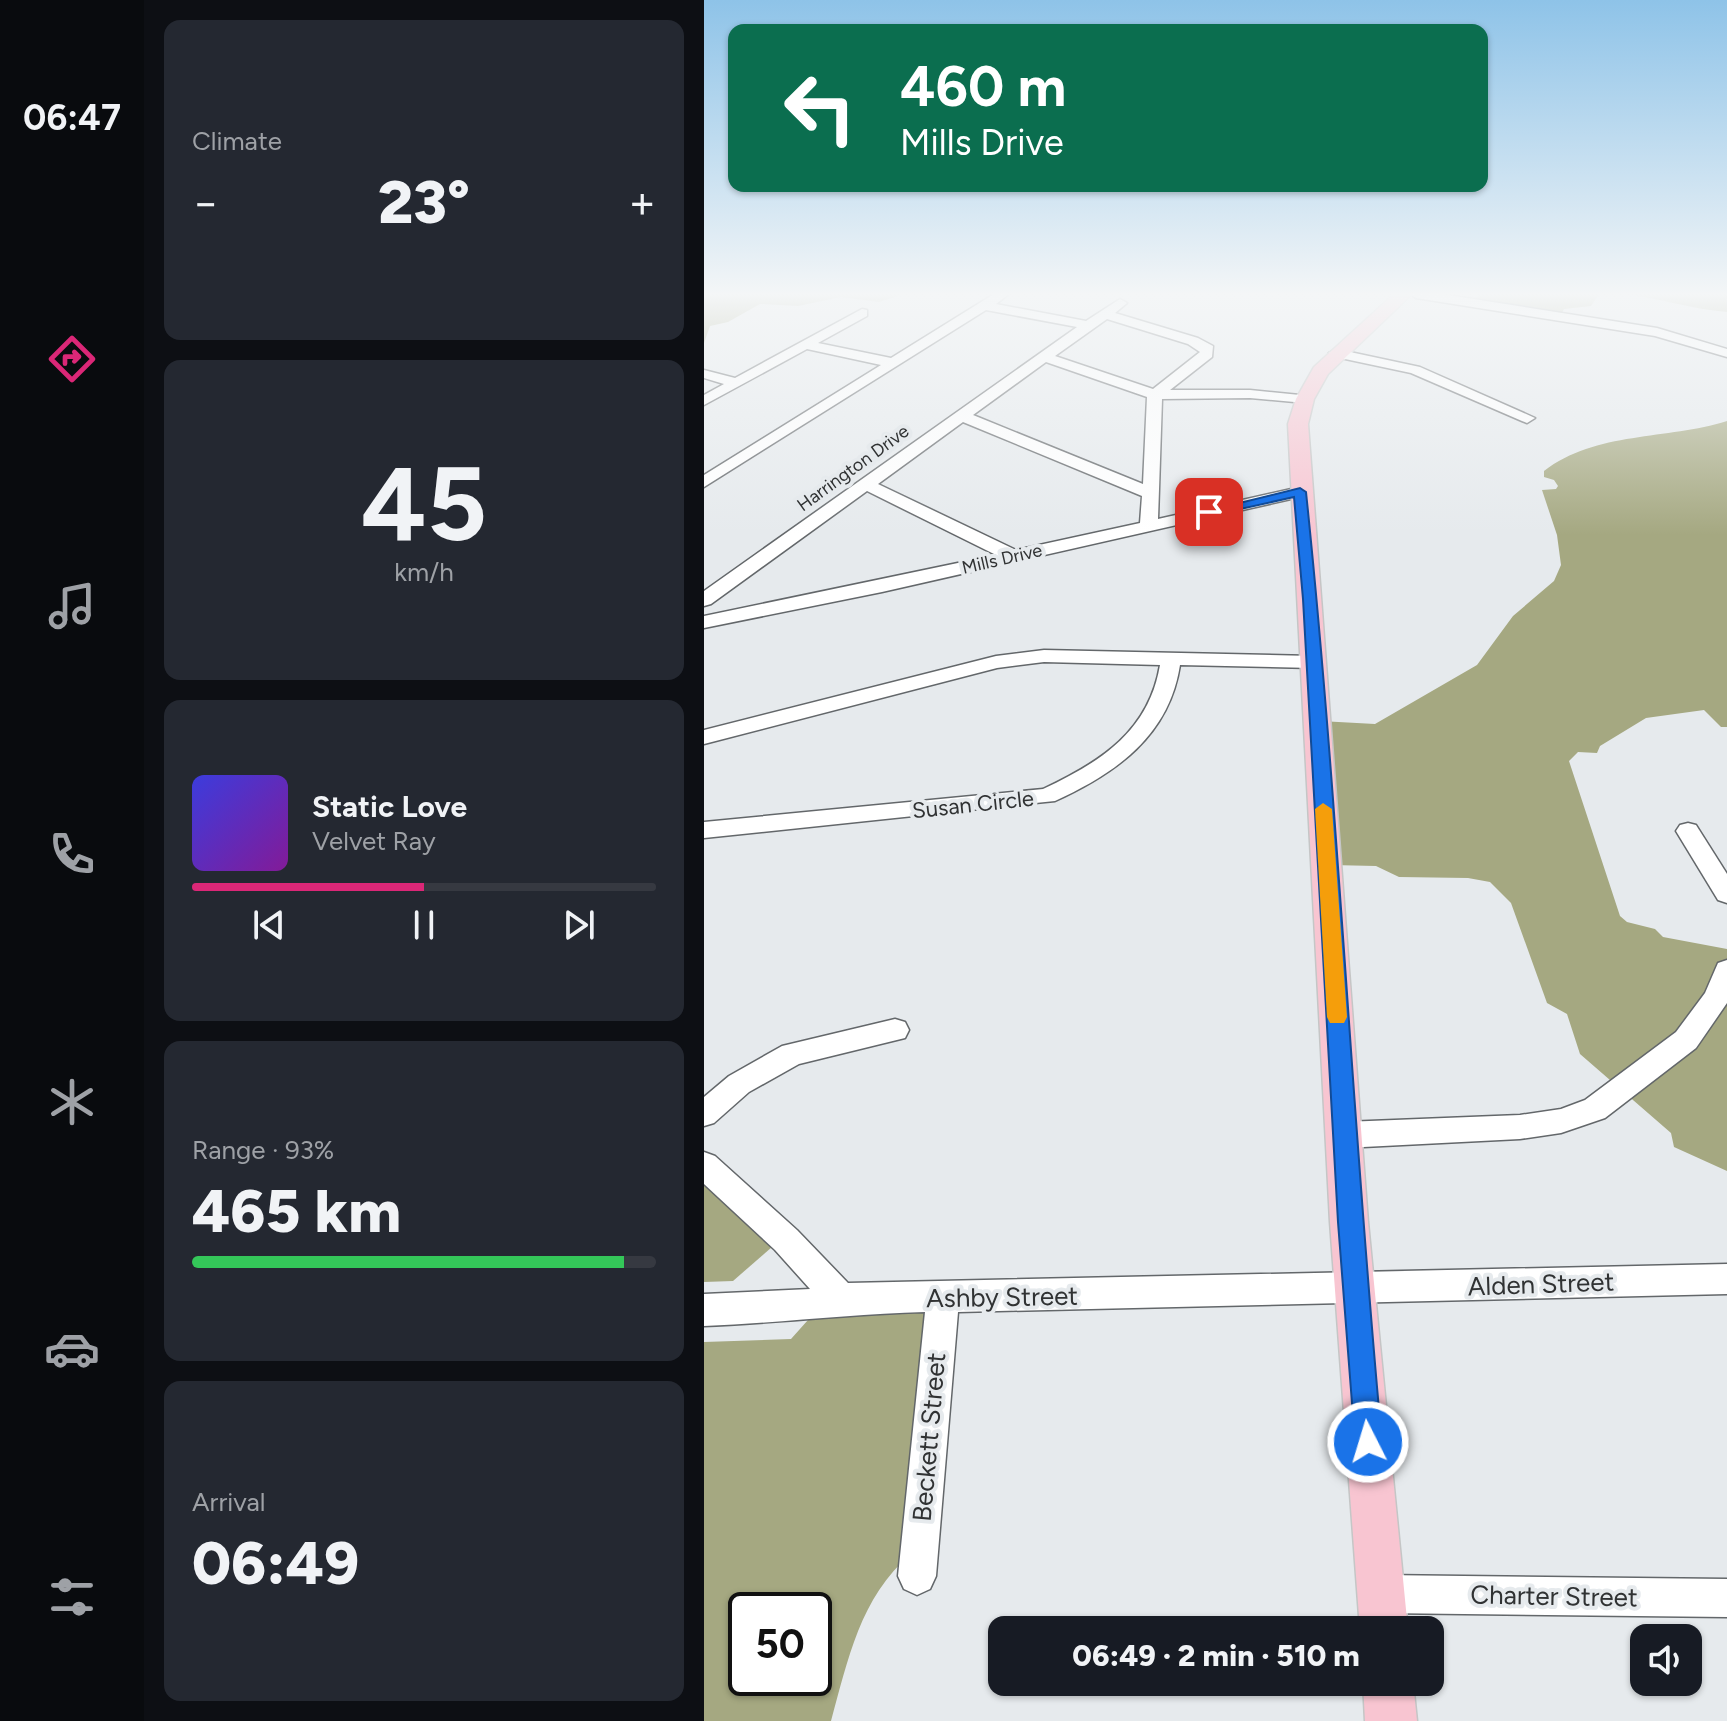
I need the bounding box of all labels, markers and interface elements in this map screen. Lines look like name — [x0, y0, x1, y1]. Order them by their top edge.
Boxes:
text: 460 m — [900, 53, 1066, 120]
icon: left — [768, 56, 872, 160]
text: 06:47 — [23, 96, 121, 139]
text: Mills Drive — [900, 121, 1064, 164]
text: Climate — [192, 125, 282, 157]
text: 23° — [378, 166, 470, 238]
text: − — [192, 176, 219, 229]
text: + — [629, 176, 656, 229]
icon: directions — [44, 331, 100, 387]
street label: Harrington Drive — [793, 420, 913, 516]
text: 45 — [361, 441, 487, 566]
pin — [1175, 478, 1243, 546]
icon: arrive — [1187, 490, 1231, 534]
street label: Mills Drive — [960, 539, 1044, 579]
text: km/h — [394, 556, 454, 588]
icon: music — [44, 578, 100, 634]
street label: Susan Circle — [911, 785, 1035, 824]
text: Static Love — [312, 788, 467, 825]
text: Velvet Ray — [312, 825, 436, 857]
icon: phone — [44, 826, 100, 882]
icon: previous — [247, 903, 291, 947]
icon: pause — [402, 903, 446, 947]
icon: next — [557, 903, 601, 947]
icon: climate — [44, 1074, 100, 1130]
text: Range · 93% — [192, 1134, 334, 1166]
text: 465 km — [192, 1175, 401, 1247]
street label: Alden Street — [1467, 1265, 1615, 1303]
street label: Ashby Street — [926, 1280, 1078, 1314]
icon: car — [44, 1321, 100, 1377]
street label: Beckett Street — [906, 1351, 952, 1523]
position arrow — [1326, 1400, 1410, 1484]
text: Arrival — [192, 1486, 265, 1518]
text: 06:49 — [192, 1527, 359, 1599]
icon: filters — [44, 1569, 100, 1625]
street label: Charter Street — [1470, 1579, 1638, 1613]
speed limit sign: 50 — [728, 1592, 832, 1696]
map controls — [1630, 1624, 1702, 1696]
button: sound — [1630, 1624, 1702, 1696]
text: 06:49 · 2 min · 510 m — [1072, 1637, 1360, 1674]

